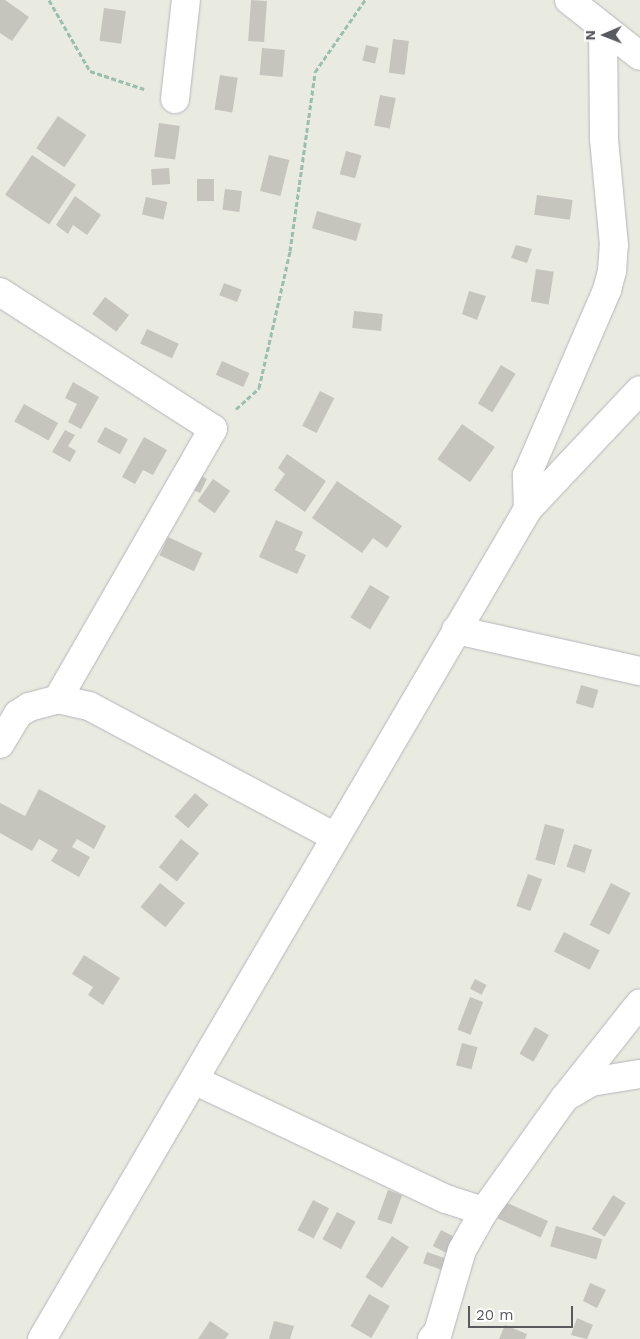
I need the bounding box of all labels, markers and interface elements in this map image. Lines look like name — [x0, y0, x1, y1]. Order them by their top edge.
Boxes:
north arrow — [580, 10, 630, 60]
text: N — [582, 30, 598, 41]
scale bar — [470, 1296, 575, 1328]
text: 20 m — [476, 1306, 514, 1324]

